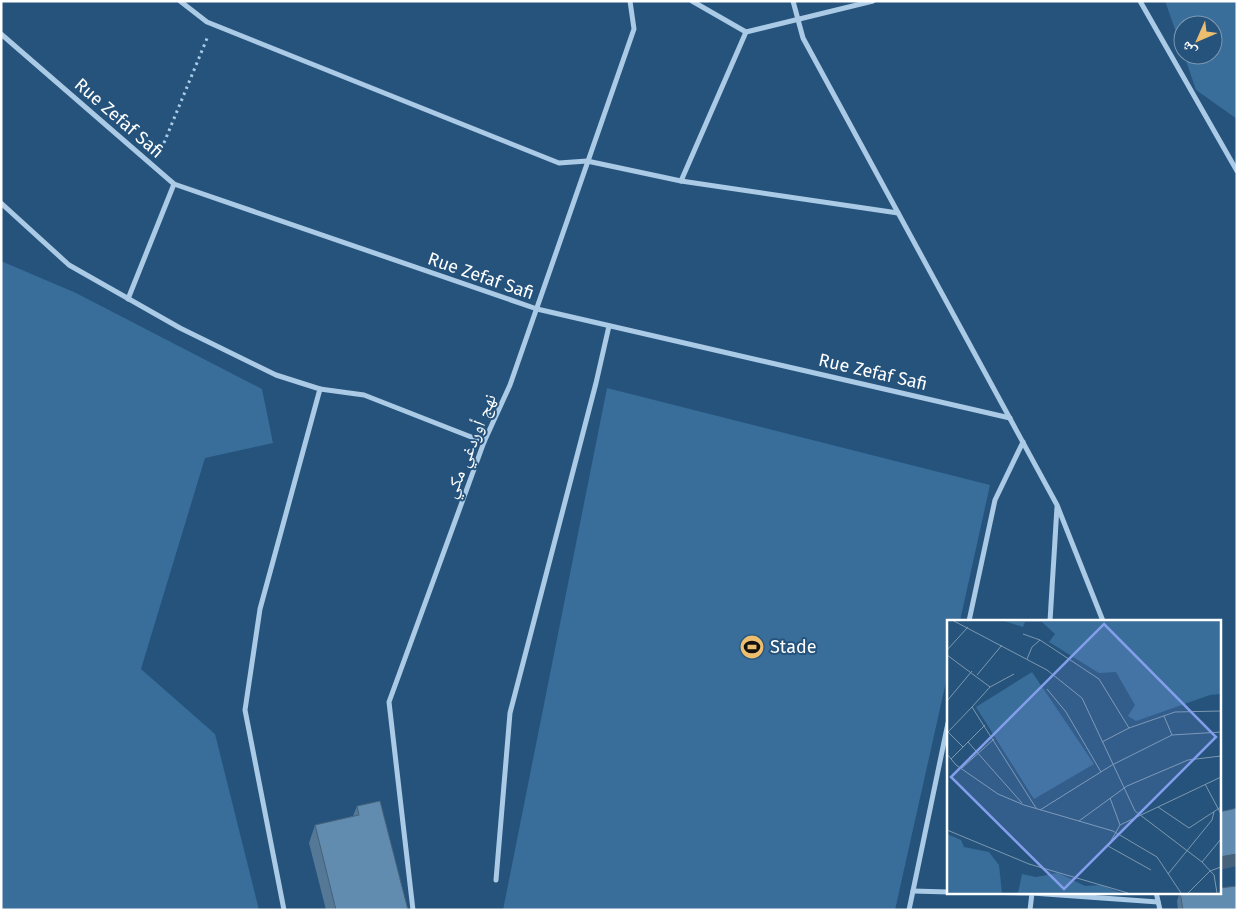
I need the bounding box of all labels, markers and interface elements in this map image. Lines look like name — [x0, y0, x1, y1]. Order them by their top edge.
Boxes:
north arrow — [1173, 15, 1223, 65]
text: ش — [1178, 37, 1200, 60]
street label: Rue Zefaf Safi — [70, 73, 168, 163]
street label: Rue Zefaf Safi — [425, 248, 537, 304]
street label: Rue Zefaf Safi — [816, 349, 930, 395]
street label: نهج أوردغي مكي — [439, 391, 504, 503]
inset map — [947, 620, 1220, 894]
sports icon: Stade — [739, 634, 765, 660]
place label: Stade — [770, 636, 817, 658]

